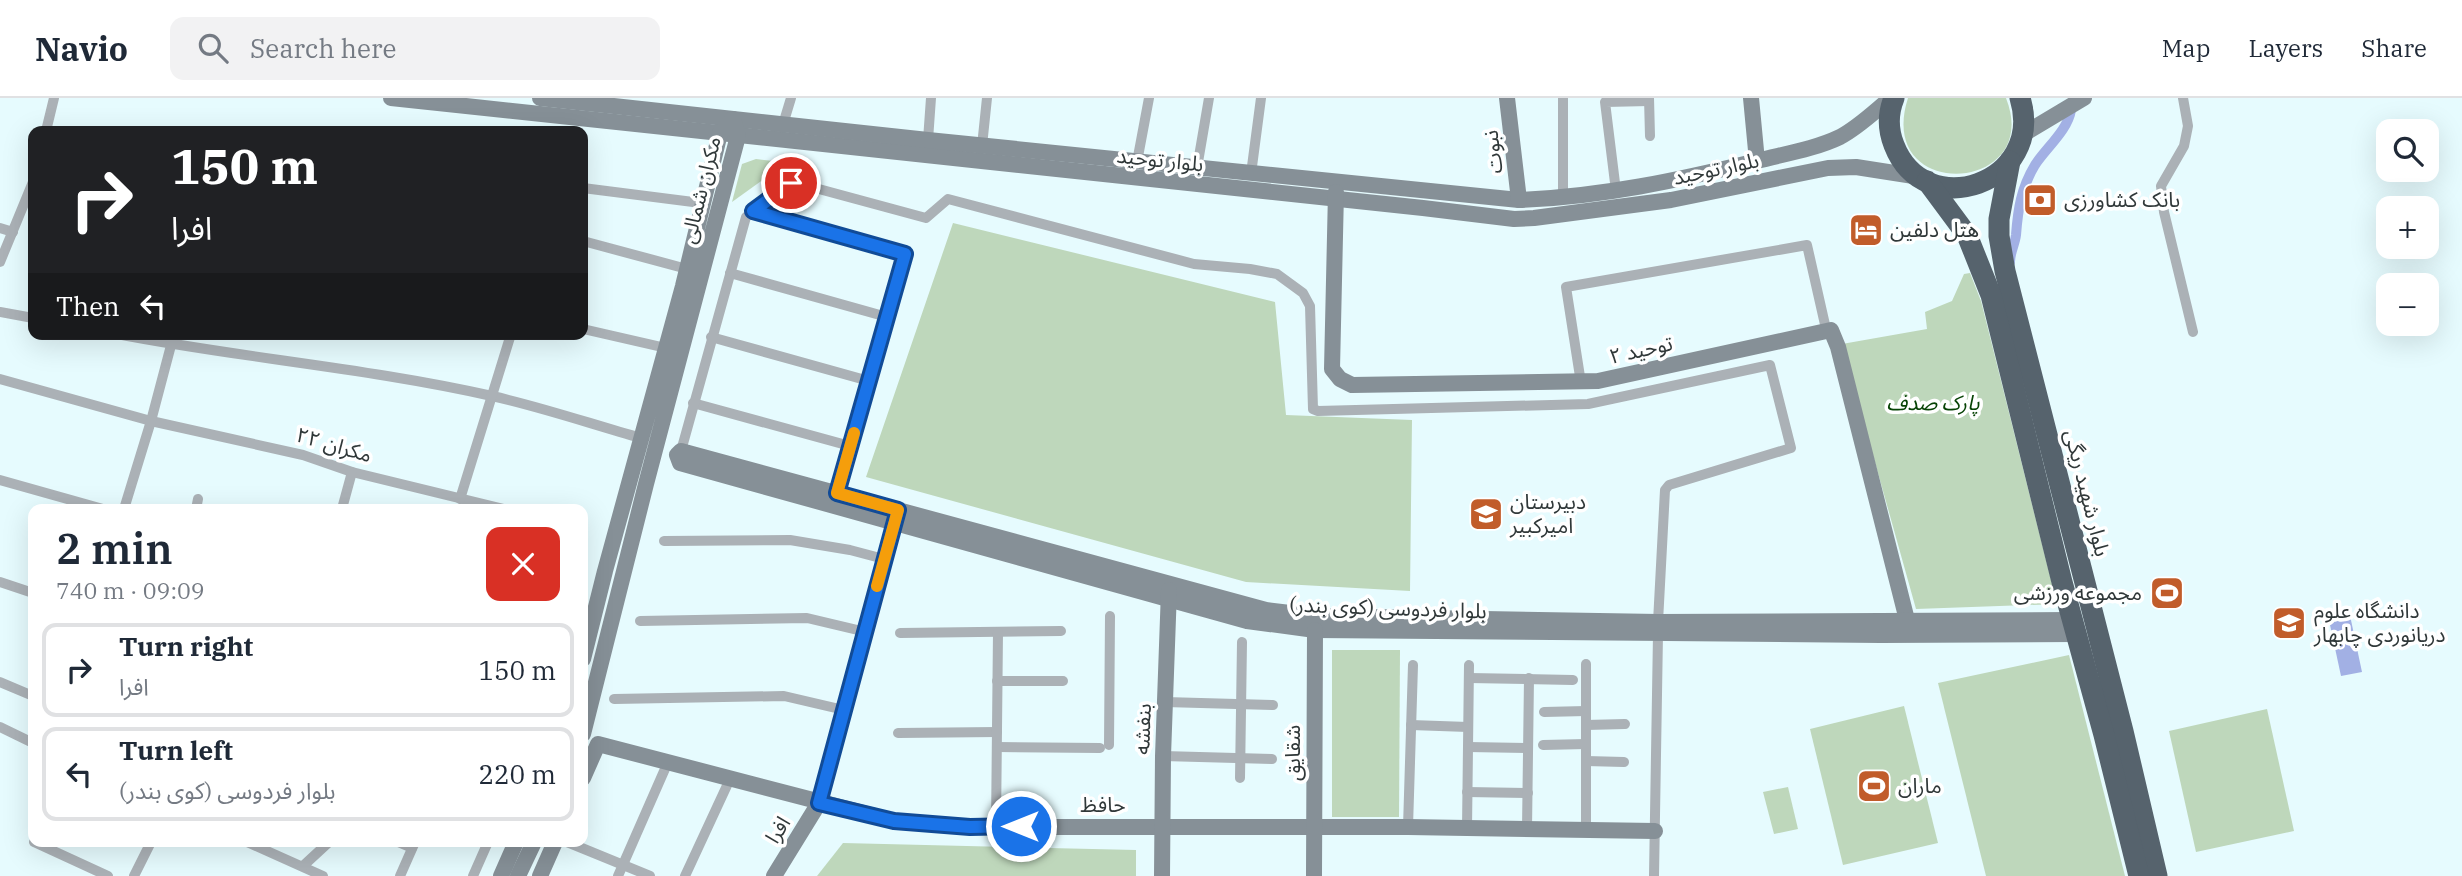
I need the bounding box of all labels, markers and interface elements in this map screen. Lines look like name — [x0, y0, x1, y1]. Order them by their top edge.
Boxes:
search box — [170, 17, 660, 80]
text: Navio — [35, 27, 128, 70]
icon: search — [194, 29, 232, 67]
text: Search here — [250, 31, 396, 65]
text: Map — [2162, 32, 2210, 64]
text: Layers — [2248, 32, 2323, 64]
text: Share — [2361, 32, 2427, 64]
map controls — [2376, 119, 2439, 336]
button: search — [2376, 119, 2439, 182]
street label: نبوت — [1475, 129, 1509, 175]
street label: مکران شمالی — [673, 133, 727, 246]
text: 150 m — [171, 134, 318, 197]
street label: بلوار توحید — [1115, 141, 1205, 177]
street label: بلوار توحید — [1670, 145, 1761, 191]
pin — [761, 153, 821, 213]
icon: right — [56, 154, 147, 245]
icon: arrive — [772, 164, 810, 202]
bank icon: بانک کشاورزی — [2021, 181, 2059, 219]
place label: بانک کشاورزی — [2064, 185, 2180, 213]
button: + — [2376, 196, 2439, 259]
text: افرا — [171, 207, 212, 249]
hotel icon: هتل دلفین — [1847, 211, 1885, 249]
place label: هتل دلفین — [1890, 215, 1979, 243]
button: − — [2376, 273, 2439, 336]
icon: left — [134, 287, 172, 325]
text: Then — [56, 289, 120, 323]
street label: توحید ۲ — [1606, 328, 1675, 370]
park label: پارک صدف — [1887, 388, 1980, 417]
street label: مکران ۲۲ — [293, 420, 376, 468]
street label: بلوار شهید ریگی — [2059, 426, 2117, 559]
place label: دبیرستان امیرکبیر — [1509, 487, 1586, 539]
school or university icon: دبیرستان امیرکبیر — [1467, 495, 1505, 533]
text: 2 min — [56, 521, 173, 576]
button: close — [486, 527, 560, 601]
sports icon: مجموعه ورزشی — [2148, 574, 2186, 612]
text: 740 m · 09:09 — [56, 575, 205, 605]
place label: مجموعه ورزشی — [2014, 578, 2142, 606]
street label: بلوار فردوسی (کوی بندر) — [1289, 590, 1487, 624]
place label: دانشگاه علوم دریانوردی چابهار — [2313, 596, 2446, 648]
school or university icon: دانشگاه علوم دریانوردی چابهار — [2270, 604, 2308, 642]
text: Turn right — [119, 629, 253, 663]
icon: right — [60, 651, 98, 689]
text: 150 m — [478, 653, 556, 687]
text: افرا — [119, 671, 149, 701]
street label: بنفشه — [1127, 703, 1157, 755]
street label: شقایق — [1278, 725, 1306, 781]
text: Turn left — [119, 733, 233, 767]
icon: left — [60, 755, 98, 793]
text: 220 m — [478, 757, 556, 791]
sports icon: ماران — [1855, 767, 1893, 805]
place label: ماران — [1898, 771, 1942, 799]
text: بلوار فردوسی (کوی بندر) — [119, 775, 335, 805]
position arrow — [984, 789, 1058, 863]
street label: حافظ — [1080, 790, 1126, 818]
street label: افرا — [758, 811, 796, 848]

